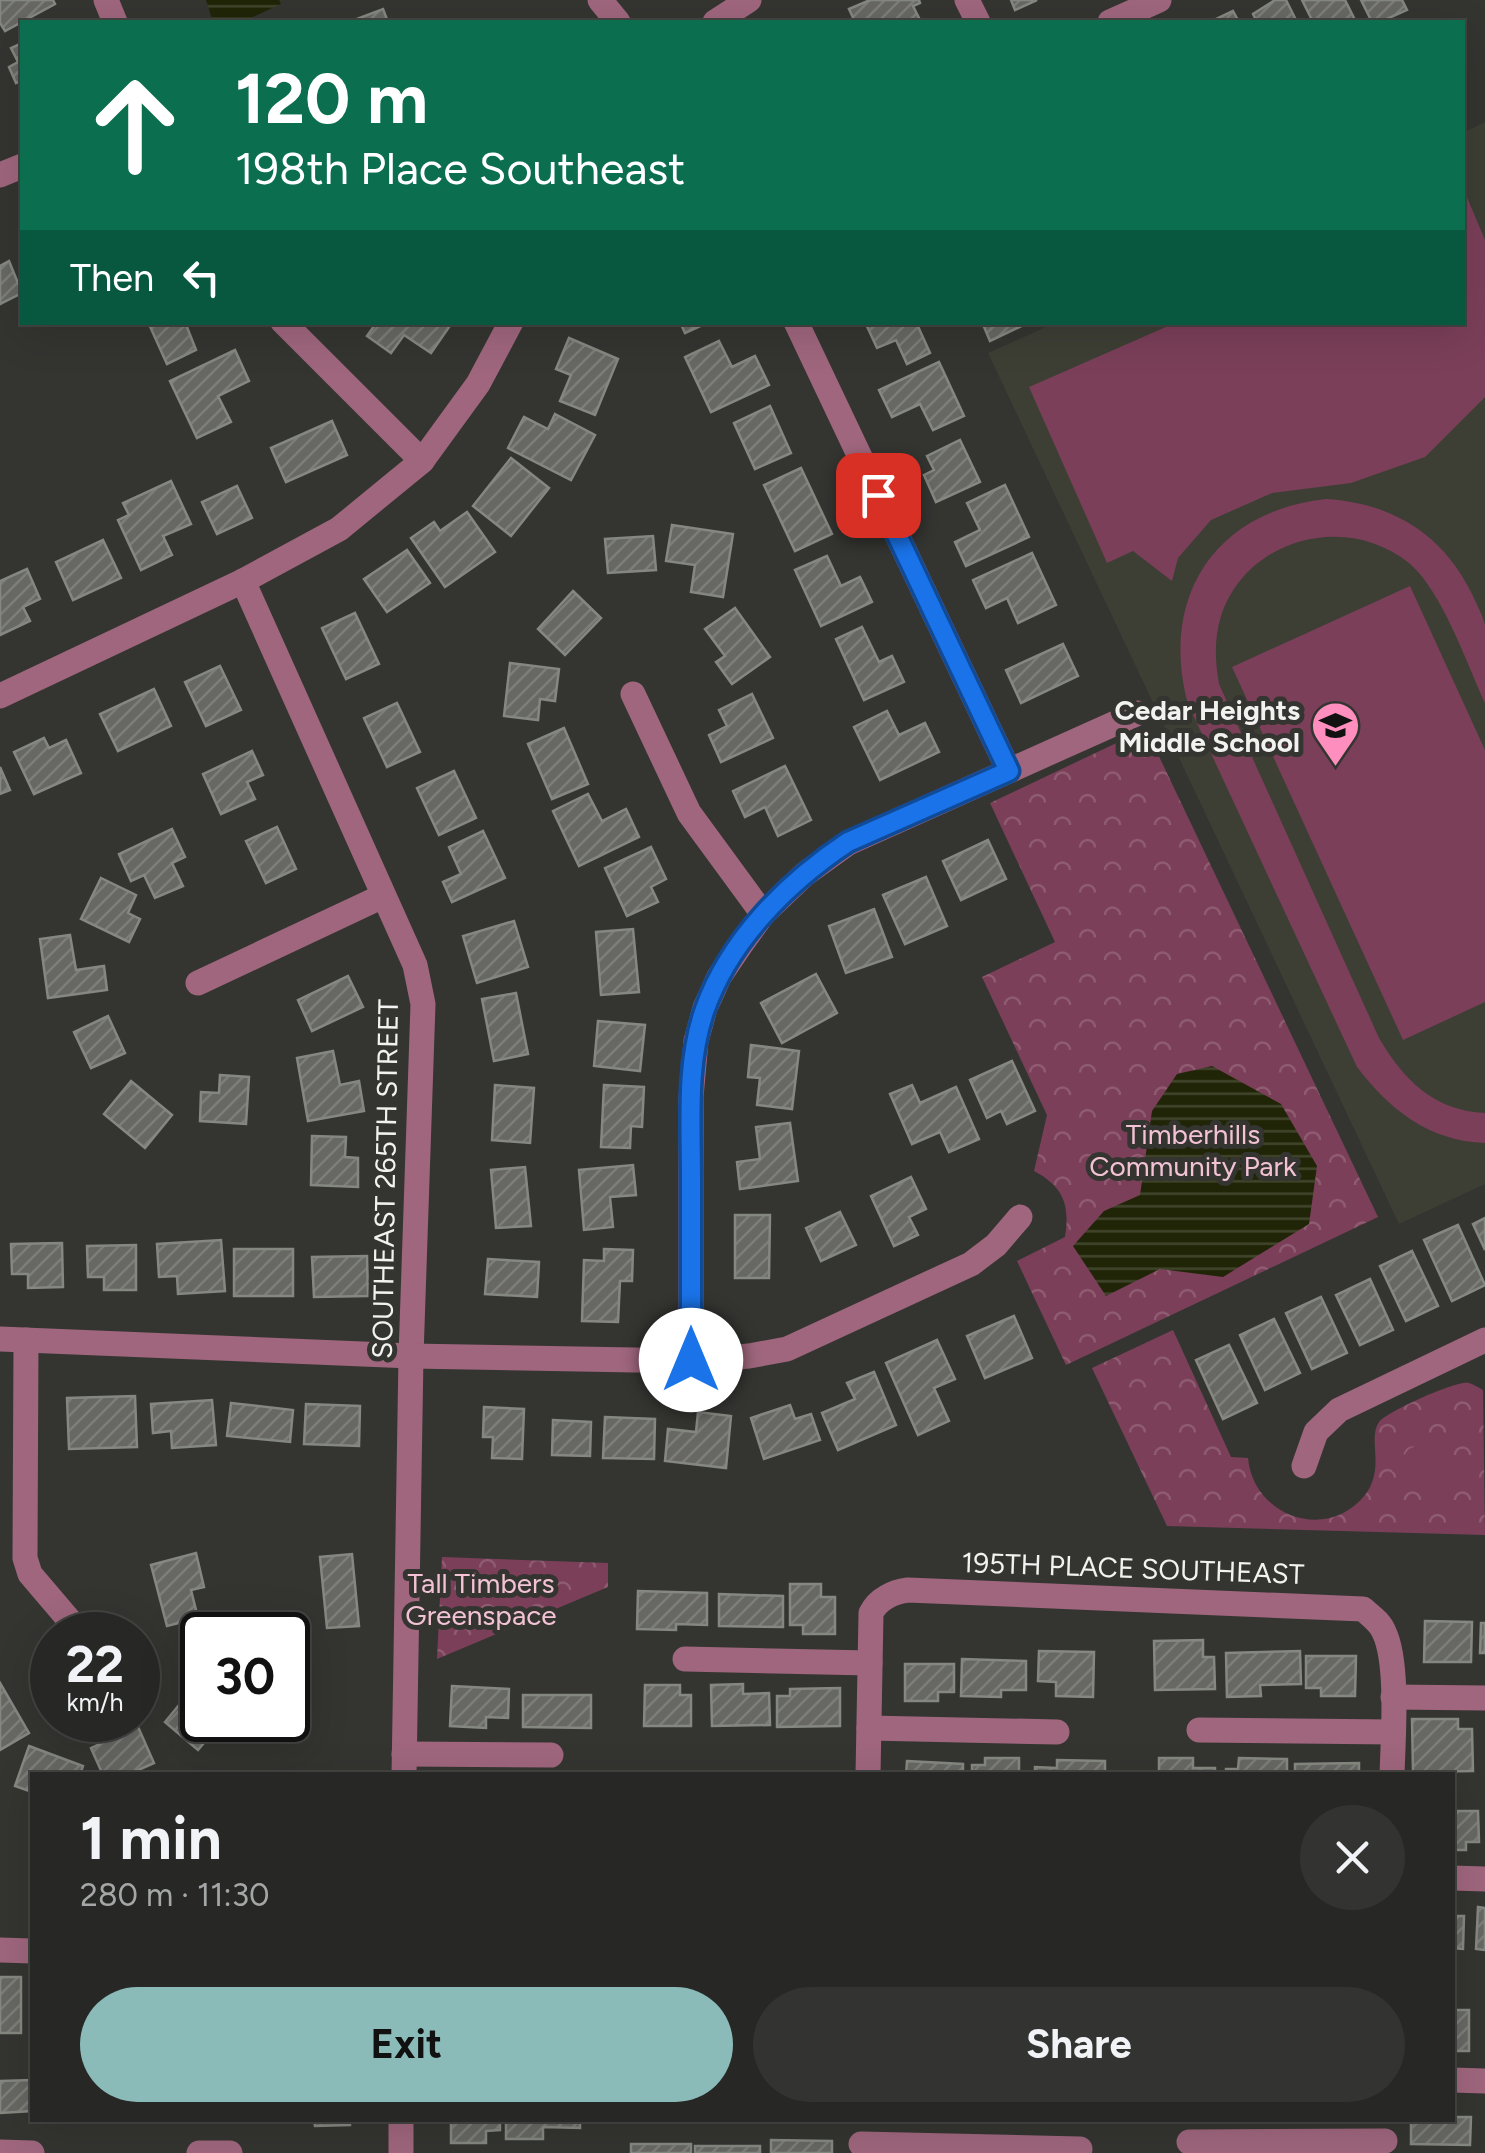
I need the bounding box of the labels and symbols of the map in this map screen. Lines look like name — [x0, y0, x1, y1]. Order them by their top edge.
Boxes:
pin — [836, 453, 921, 538]
place label: Cedar Heights Middle School — [1114, 693, 1300, 759]
school or university icon: Cedar Heights Middle School — [1309, 700, 1361, 768]
street label: SOUTHEAST 265TH STREET — [365, 998, 405, 1359]
park label: Timberhills Community Park — [1089, 1117, 1297, 1183]
position arrow — [639, 1308, 743, 1412]
street label: 195TH PLACE SOUTHEAST — [961, 1545, 1305, 1591]
park label: Tall Timbers Greenspace — [405, 1566, 557, 1632]
speed limit sign: 30 — [180, 1612, 310, 1742]

